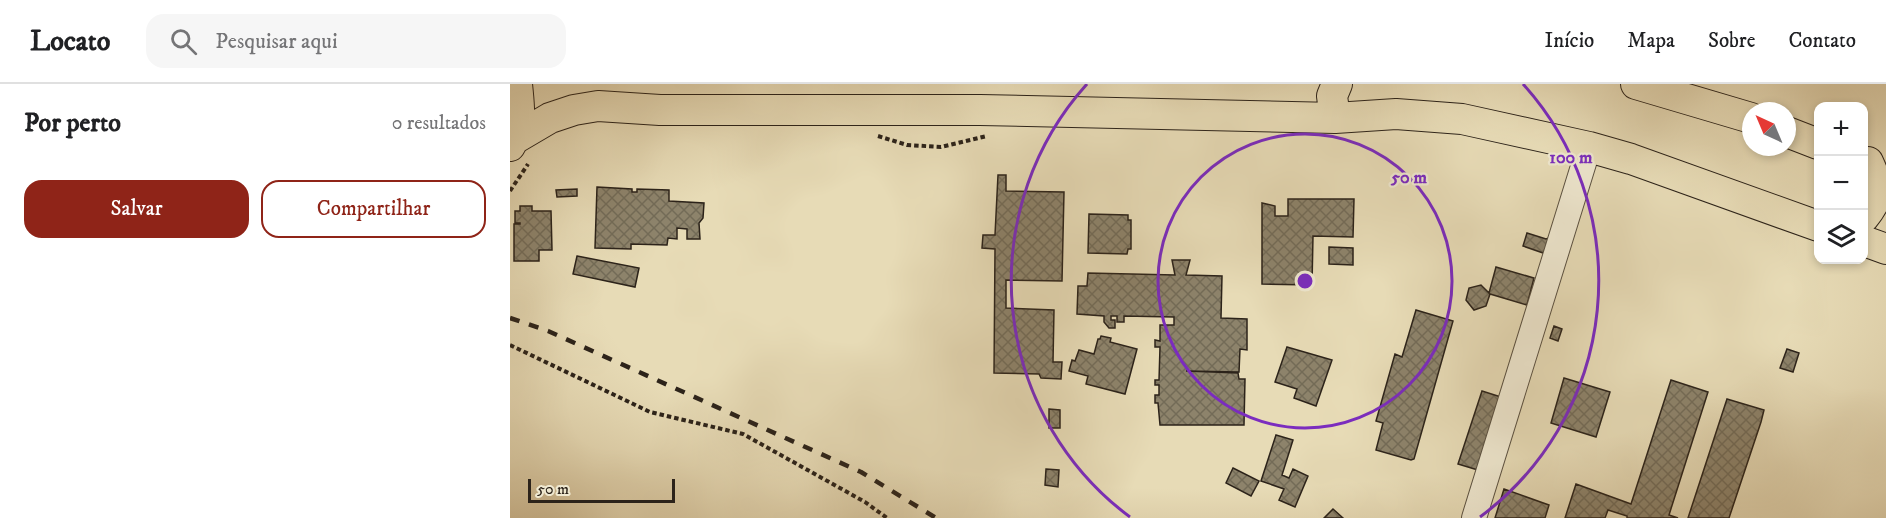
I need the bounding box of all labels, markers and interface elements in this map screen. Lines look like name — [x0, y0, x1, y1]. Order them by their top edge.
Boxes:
search box — [146, 14, 566, 68]
text: Locato — [30, 24, 110, 59]
icon: search — [167, 25, 200, 58]
text: Pesquisar aqui — [215, 28, 338, 55]
text: Início — [1545, 28, 1594, 54]
text: Mapa — [1627, 28, 1675, 54]
text: Sobre — [1708, 28, 1755, 54]
text: Contato — [1788, 28, 1856, 54]
north arrow — [1742, 102, 1796, 156]
map controls — [1814, 102, 1868, 264]
button: + — [1814, 102, 1868, 156]
text: Por perto — [24, 107, 121, 140]
text: 0 resultados — [392, 111, 486, 136]
text: 100 m — [1549, 147, 1593, 169]
button: − — [1814, 156, 1868, 210]
text: 50 m — [1390, 167, 1427, 189]
button: Salvar — [24, 180, 249, 238]
button: Compartilhar — [261, 180, 486, 238]
button: layers — [1814, 210, 1868, 264]
centre of rings — [1295, 271, 1315, 291]
scale bar — [528, 476, 675, 504]
text: 50 m — [537, 479, 569, 499]

